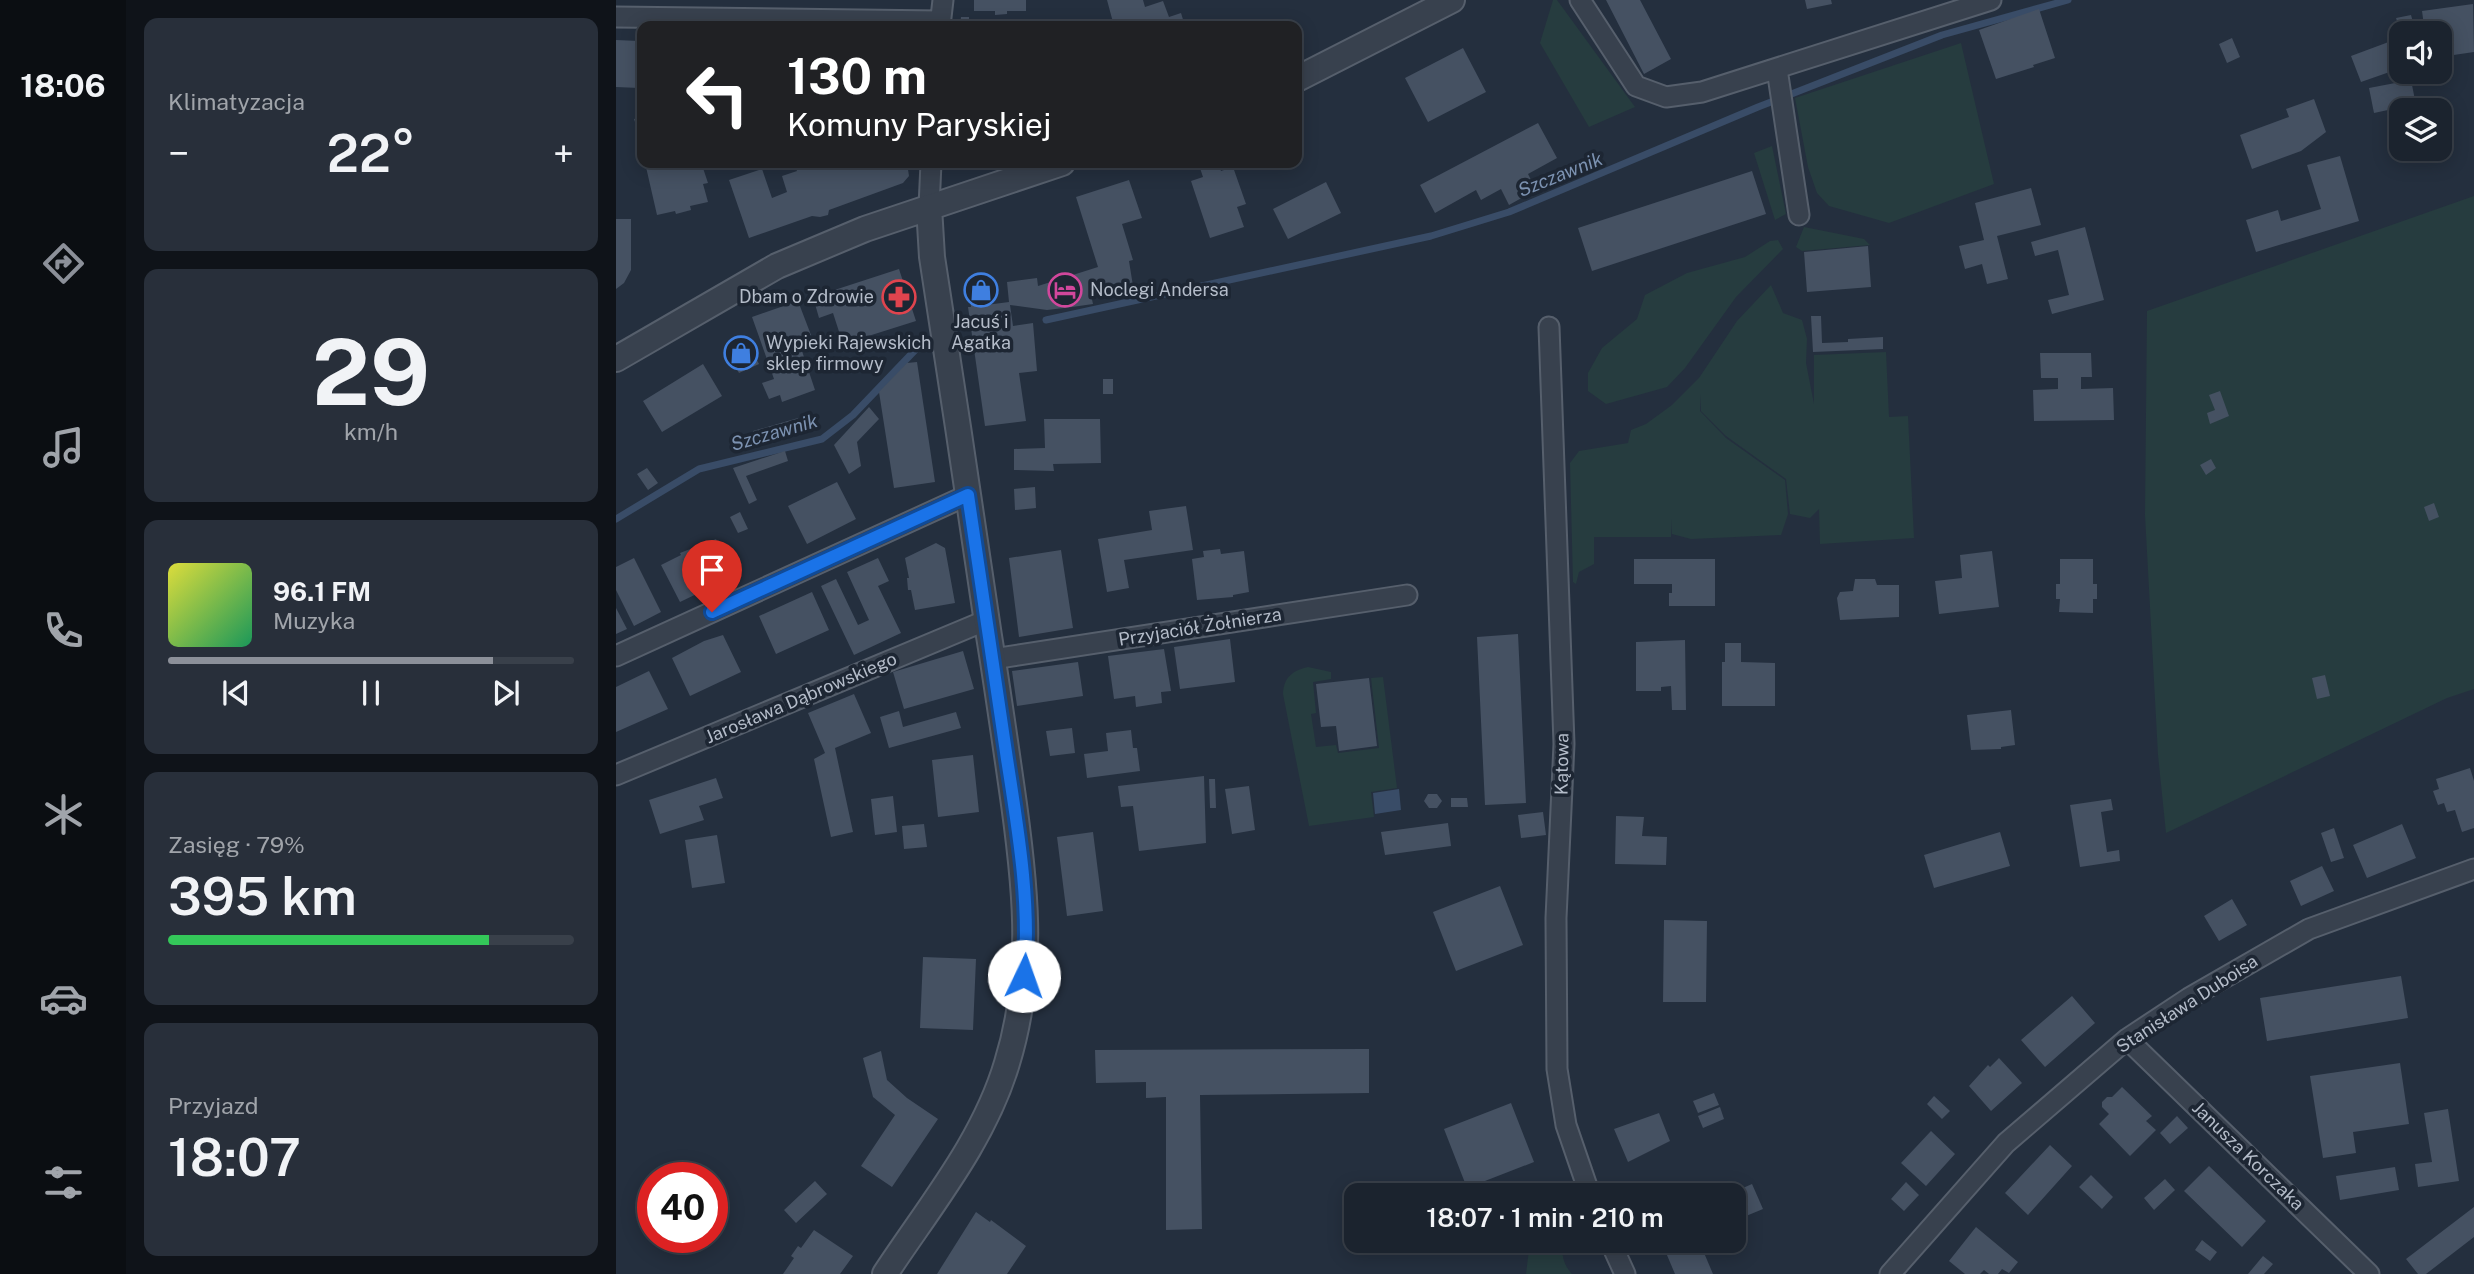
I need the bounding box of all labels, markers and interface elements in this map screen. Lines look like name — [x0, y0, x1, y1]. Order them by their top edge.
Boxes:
map controls — [2389, 21, 2452, 161]
button: sound — [2389, 21, 2452, 84]
text: 130 m — [787, 47, 927, 105]
icon: left — [672, 49, 763, 140]
text: 18:06 — [20, 67, 106, 104]
text: Klimatyzacja — [168, 88, 305, 115]
button: layers — [2389, 98, 2452, 161]
text: Komuny Paryskiej — [787, 106, 1051, 143]
text: 22° — [327, 123, 415, 184]
text: − — [168, 131, 189, 176]
text: + — [553, 131, 574, 176]
water label: Szczawnik — [1515, 147, 1606, 201]
icon: directions — [39, 239, 88, 288]
shop icon: Jacuś i Agatka — [962, 271, 1000, 309]
hotel icon: Noclegi Andersa — [1046, 271, 1084, 309]
pharmacy icon: Dbam o Zdrowie — [880, 278, 918, 316]
place label: Noclegi Andersa — [1090, 279, 1229, 300]
place label: Dbam o Zdrowie — [739, 286, 874, 307]
place label: Jacuś i Agatka — [951, 311, 1011, 353]
text: 29 — [312, 319, 430, 425]
place label: Wypieki Rajewskich sklep firmowy — [766, 332, 931, 374]
shop icon: Wypieki Rajewskich sklep firmowy — [722, 334, 760, 372]
water label: Szczawnik — [728, 409, 821, 455]
text: km/h — [344, 418, 398, 445]
icon: music — [39, 423, 88, 472]
pin — [682, 540, 742, 612]
icon: arrive — [693, 551, 731, 589]
text: 96.1 FM — [273, 576, 371, 607]
street label: Przyjaciół Żołnierza — [1117, 602, 1283, 650]
icon: phone — [39, 606, 88, 655]
text: Muzyka — [273, 607, 355, 634]
street label: Jarosława Dąbrowskiego — [702, 648, 900, 747]
icon: previous — [217, 674, 255, 712]
icon: pause — [352, 674, 390, 712]
icon: next — [487, 674, 525, 712]
street label: Kątowa — [1550, 733, 1573, 795]
icon: climate — [39, 790, 88, 839]
text: Zasięg · 79% — [168, 831, 305, 858]
text: 395 km — [168, 866, 357, 927]
position arrow — [987, 939, 1061, 1013]
street label: Stanisława Duboisa — [2112, 950, 2261, 1057]
icon: car — [39, 974, 88, 1023]
text: Przyjazd — [168, 1092, 258, 1119]
street label: Janusza Korczaka — [2188, 1097, 2308, 1214]
text: 18:07 — [168, 1127, 301, 1188]
icon: filters — [39, 1158, 88, 1207]
speed limit sign: 40 — [637, 1162, 728, 1253]
text: 18:07 · 1 min · 210 m — [1426, 1202, 1664, 1233]

